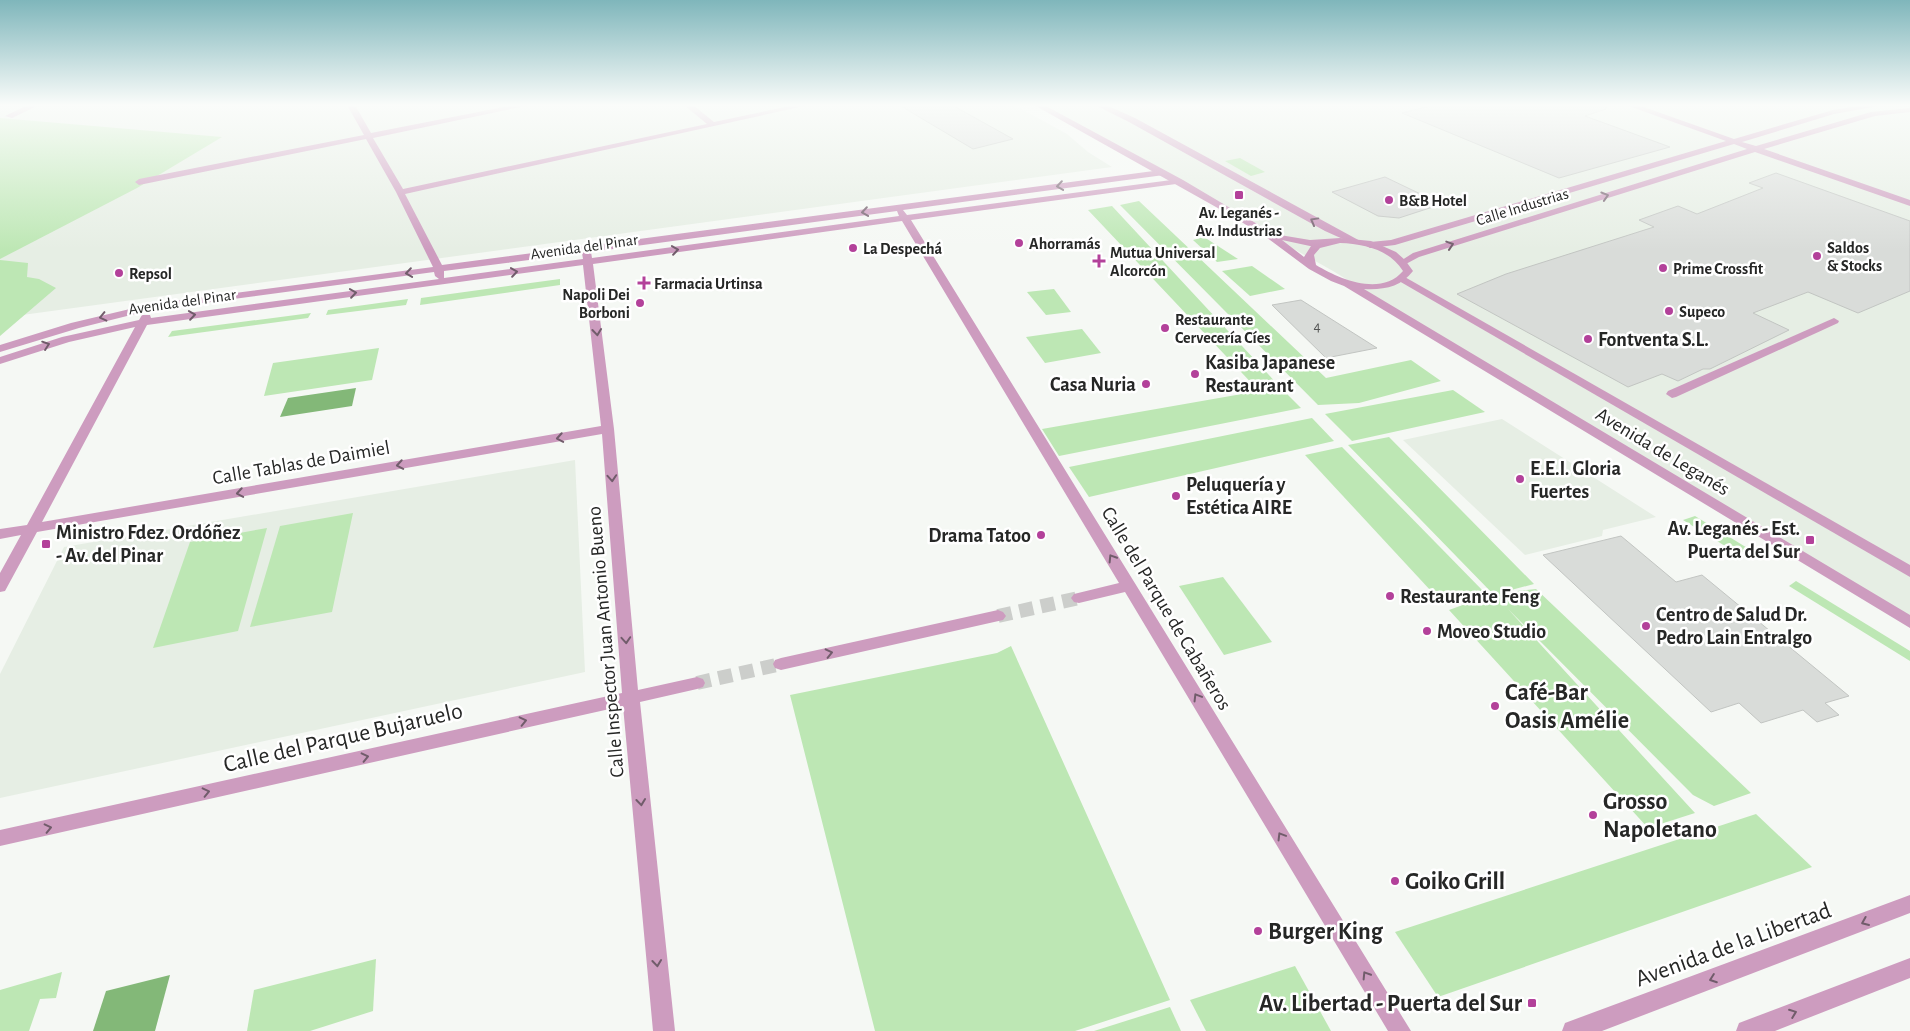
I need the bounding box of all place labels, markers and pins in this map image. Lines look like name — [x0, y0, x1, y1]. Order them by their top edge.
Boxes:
marker: Av. Leganés - Av. Industrias — [1233, 189, 1245, 201]
place label: B&B Hotel — [1399, 193, 1467, 209]
marker: B&B Hotel — [1383, 194, 1395, 206]
place label: Av. Leganés - Av. Industrias — [1196, 205, 1282, 239]
place label: Ahorramás — [1029, 236, 1100, 252]
marker: Ahorramás — [1013, 237, 1025, 249]
place label: Saldos & Stocks — [1827, 240, 1882, 274]
place label: La Despechá — [863, 241, 943, 257]
marker: La Despechá — [847, 242, 859, 254]
place label: Mutua Universal Alcorcón — [1110, 245, 1215, 279]
marker: Saldos & Stocks — [1811, 250, 1823, 262]
marker: Mutua Universal Alcorcón — [1092, 254, 1106, 268]
place label: Prime Crossfit — [1673, 261, 1764, 277]
marker: Prime Crossfit — [1657, 262, 1669, 274]
place label: Repsol — [129, 266, 172, 282]
marker: Repsol — [113, 267, 125, 279]
place label: Farmacia Urtinsa — [654, 276, 763, 292]
marker: Farmacia Urtinsa — [638, 277, 650, 289]
place label: Napoli Dei Borboni — [562, 287, 630, 321]
marker: Napoli Dei Borboni — [634, 297, 646, 309]
place label: Supeco — [1679, 304, 1725, 320]
marker: Supeco — [1663, 305, 1675, 317]
place label: Restaurante Cervecería Cíes — [1175, 312, 1270, 346]
marker: Restaurante Cervecería Cíes — [1159, 322, 1171, 334]
place label: Fontventa S.L. — [1598, 330, 1709, 350]
marker: Fontventa S.L. — [1582, 333, 1594, 345]
place label: Kasiba Japanese Restaurant — [1205, 353, 1335, 396]
marker: Kasiba Japanese Restaurant — [1189, 368, 1201, 380]
place label: Casa Nuria — [1050, 375, 1136, 395]
marker: Casa Nuria — [1140, 378, 1152, 390]
place label: E.E.I. Gloria Fuertes — [1530, 459, 1621, 502]
marker: E.E.I. Gloria Fuertes — [1514, 473, 1526, 485]
place label: Peluquería y Estética AIRE — [1186, 475, 1292, 518]
marker: Peluquería y Estética AIRE — [1170, 490, 1182, 502]
place label: Av. Leganés - Est. Puerta del Sur — [1668, 519, 1800, 562]
place label: Ministro Fdez. Ordóñez - Av. del Pinar — [56, 523, 240, 566]
place label: Drama Tatoo — [928, 526, 1031, 546]
marker: Drama Tatoo — [1035, 529, 1047, 541]
marker: Av. Leganés - Est. Puerta del Sur — [1804, 534, 1816, 546]
marker: Ministro Fdez. Ordóñez - Av. del Pinar — [40, 538, 52, 550]
place label: Restaurante Feng — [1400, 587, 1540, 607]
marker: Restaurante Feng — [1384, 590, 1396, 602]
place label: Centro de Salud Dr. Pedro Lain Entralgo — [1656, 605, 1812, 648]
marker: Centro de Salud Dr. Pedro Lain Entralgo — [1640, 620, 1652, 632]
place label: Moveo Studio — [1437, 622, 1546, 642]
marker: Moveo Studio — [1421, 625, 1433, 637]
place label: Café-Bar Oasis Amélie — [1505, 681, 1629, 733]
marker: Café-Bar Oasis Amélie — [1489, 700, 1501, 712]
place label: Grosso Napoletano — [1603, 790, 1717, 842]
marker: Grosso Napoletano — [1587, 809, 1599, 821]
place label: Goiko Grill — [1405, 870, 1505, 894]
marker: Goiko Grill — [1389, 875, 1401, 887]
place label: Burger King — [1268, 920, 1384, 944]
marker: Burger King — [1252, 925, 1264, 937]
place label: Av. Libertad - Puerta del Sur — [1259, 992, 1523, 1016]
marker: Av. Libertad - Puerta del Sur — [1526, 997, 1538, 1009]

